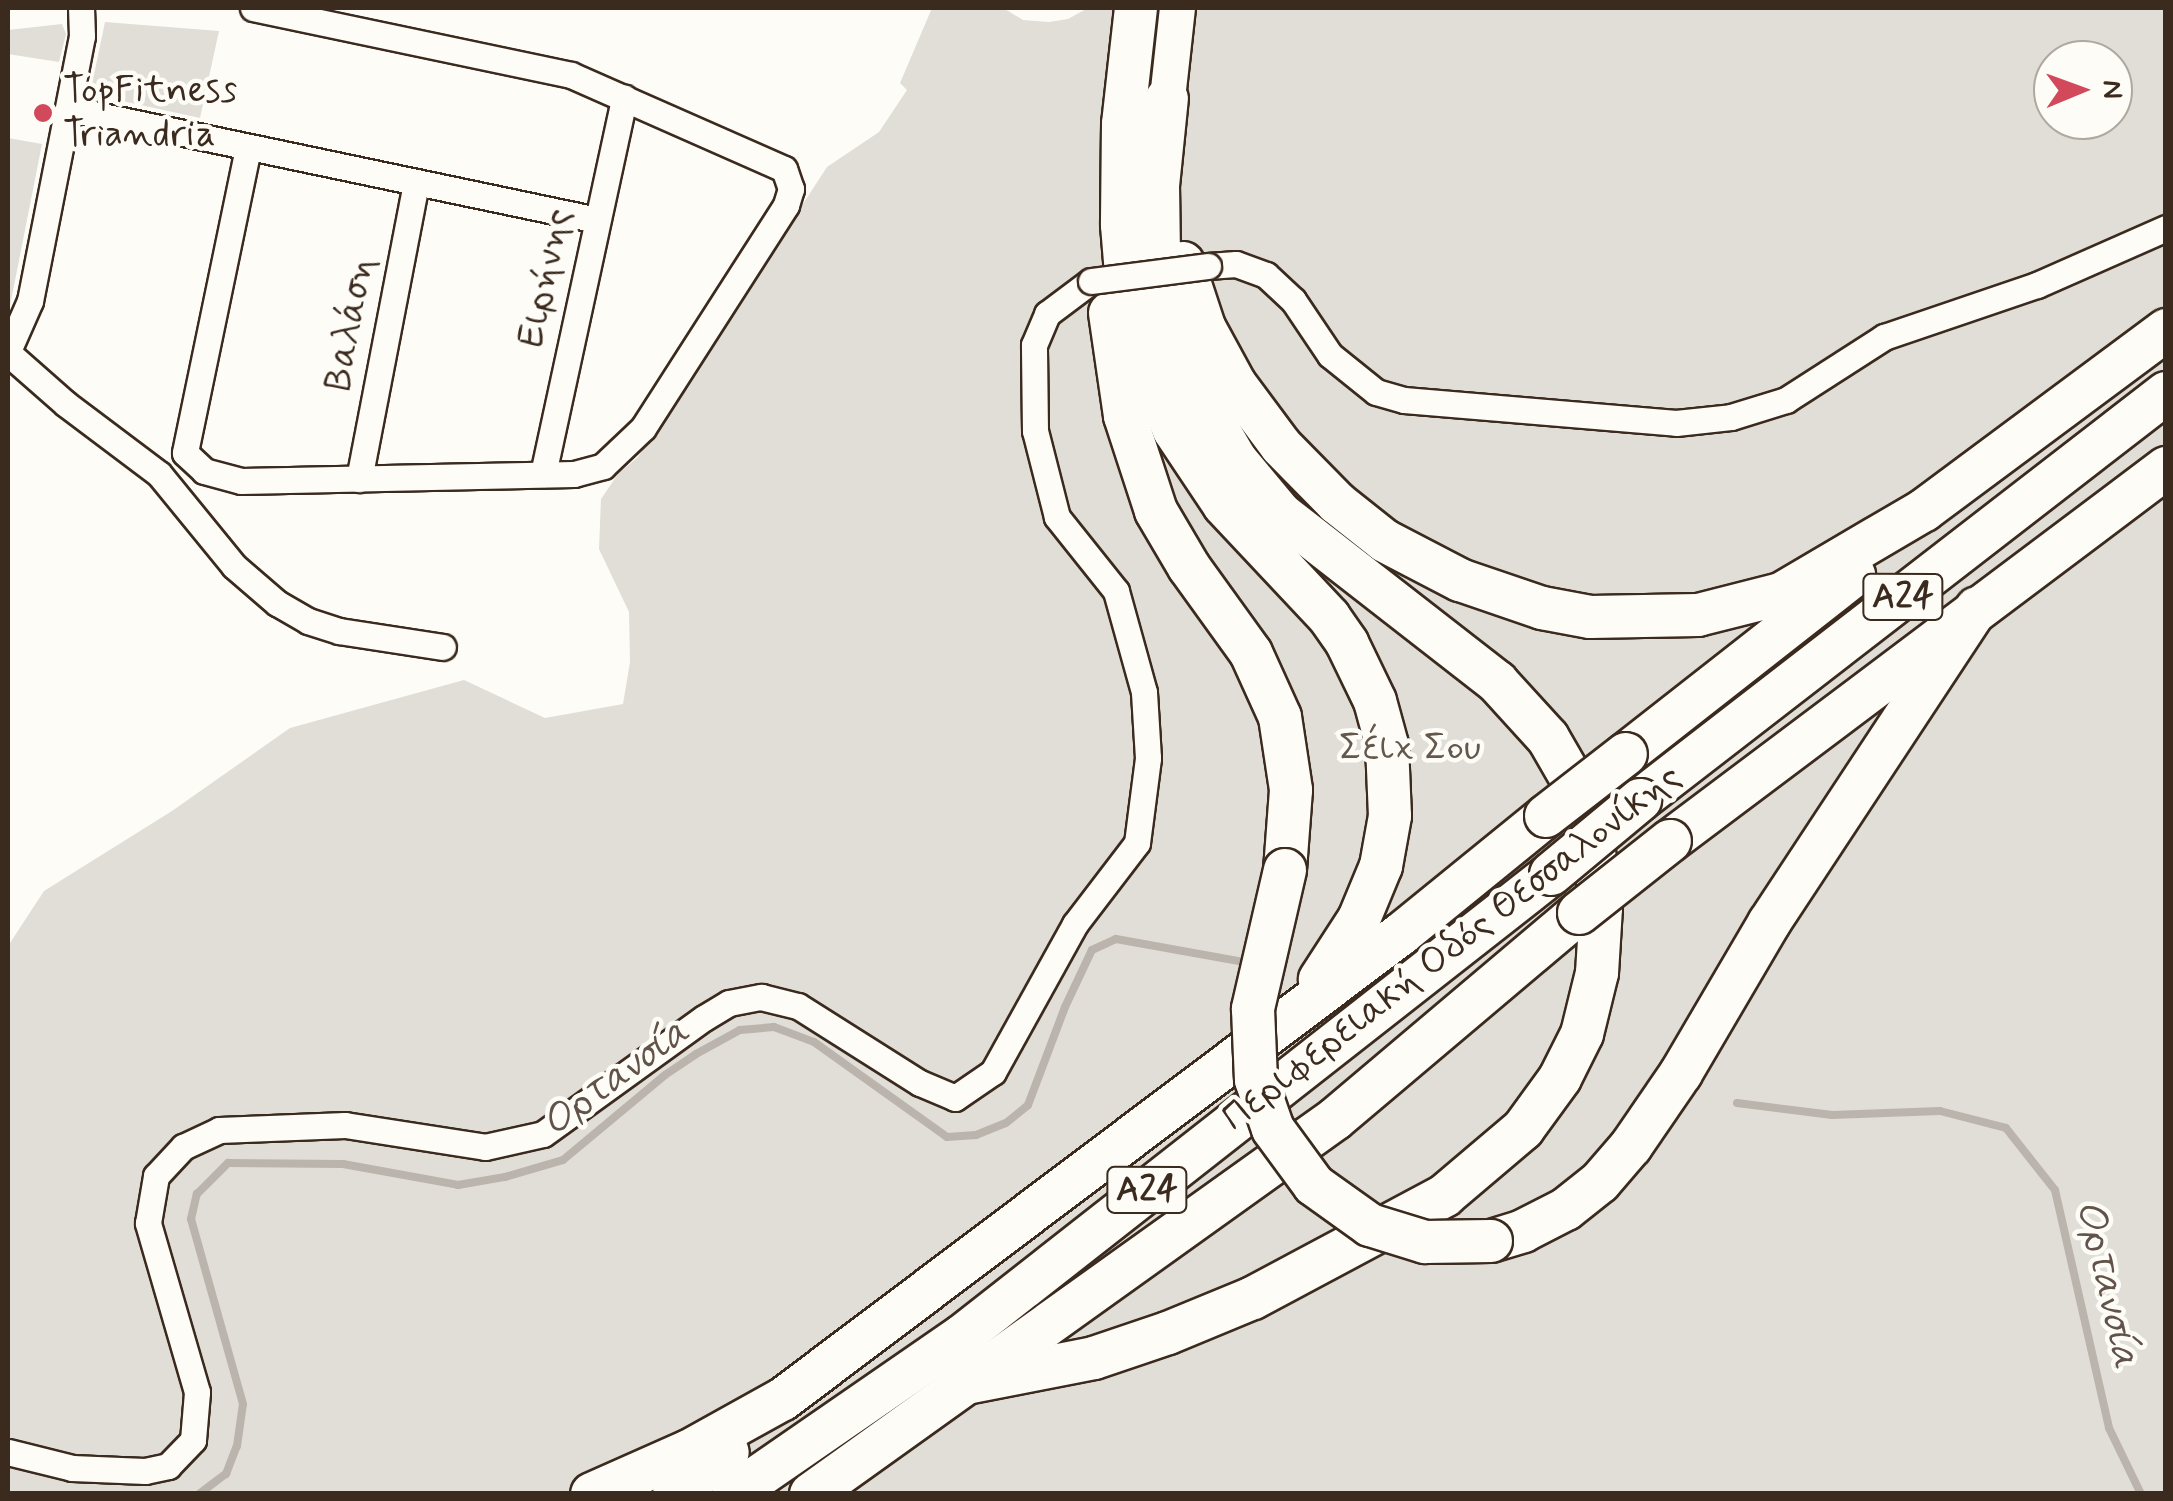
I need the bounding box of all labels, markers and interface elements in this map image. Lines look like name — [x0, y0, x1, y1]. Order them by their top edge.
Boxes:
north arrow — [2033, 40, 2133, 140]
place label: TopFitness Triandria — [63, 68, 237, 157]
text: N — [2093, 80, 2130, 99]
marker: TopFitness Triandria — [32, 102, 54, 124]
street label: Ειρήνης — [509, 204, 583, 352]
street label: Βαλάση — [316, 253, 386, 395]
road number: Α24 — [1860, 567, 1946, 627]
park label: Σέιχ Σου — [1339, 726, 1481, 772]
street label: Περιφερειακή Οδός Θεσσαλονίκης — [1213, 755, 1691, 1141]
water label: Ορτανσία — [533, 1008, 699, 1148]
road number: Α24 — [1104, 1160, 1190, 1220]
water label: Ορτανσία — [2064, 1195, 2150, 1373]

